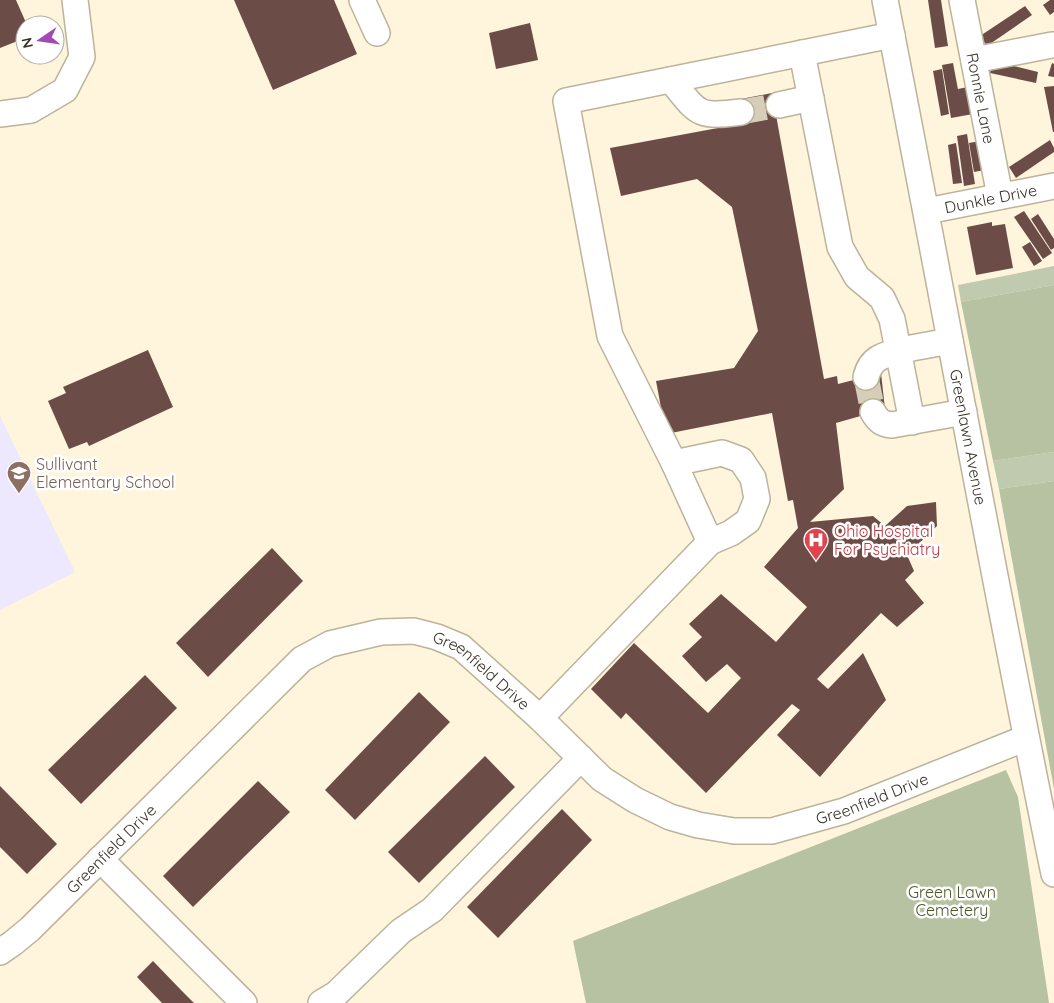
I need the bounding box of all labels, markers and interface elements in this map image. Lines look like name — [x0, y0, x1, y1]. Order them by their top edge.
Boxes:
north arrow — [15, 15, 65, 65]
text: N — [17, 36, 37, 50]
street label: Ronnie Lane — [962, 51, 1000, 145]
street label: Dunkle Drive — [943, 180, 1039, 217]
street label: Greenlawn Avenue — [946, 367, 991, 507]
place label: Sullivant Elementary School — [36, 454, 175, 492]
school or university icon: Sullivant Elementary School — [6, 460, 32, 494]
place label: Ohio Hospital For Psychiatry — [834, 521, 940, 559]
hospital icon: Ohio Hospital For Psychiatry — [803, 527, 829, 561]
street label: Greenfield Drive — [430, 626, 534, 714]
street label: Greenfield Drive — [813, 768, 931, 828]
street label: Greenfield Drive — [62, 800, 160, 897]
park label: Green Lawn Cemetery — [908, 882, 996, 920]

